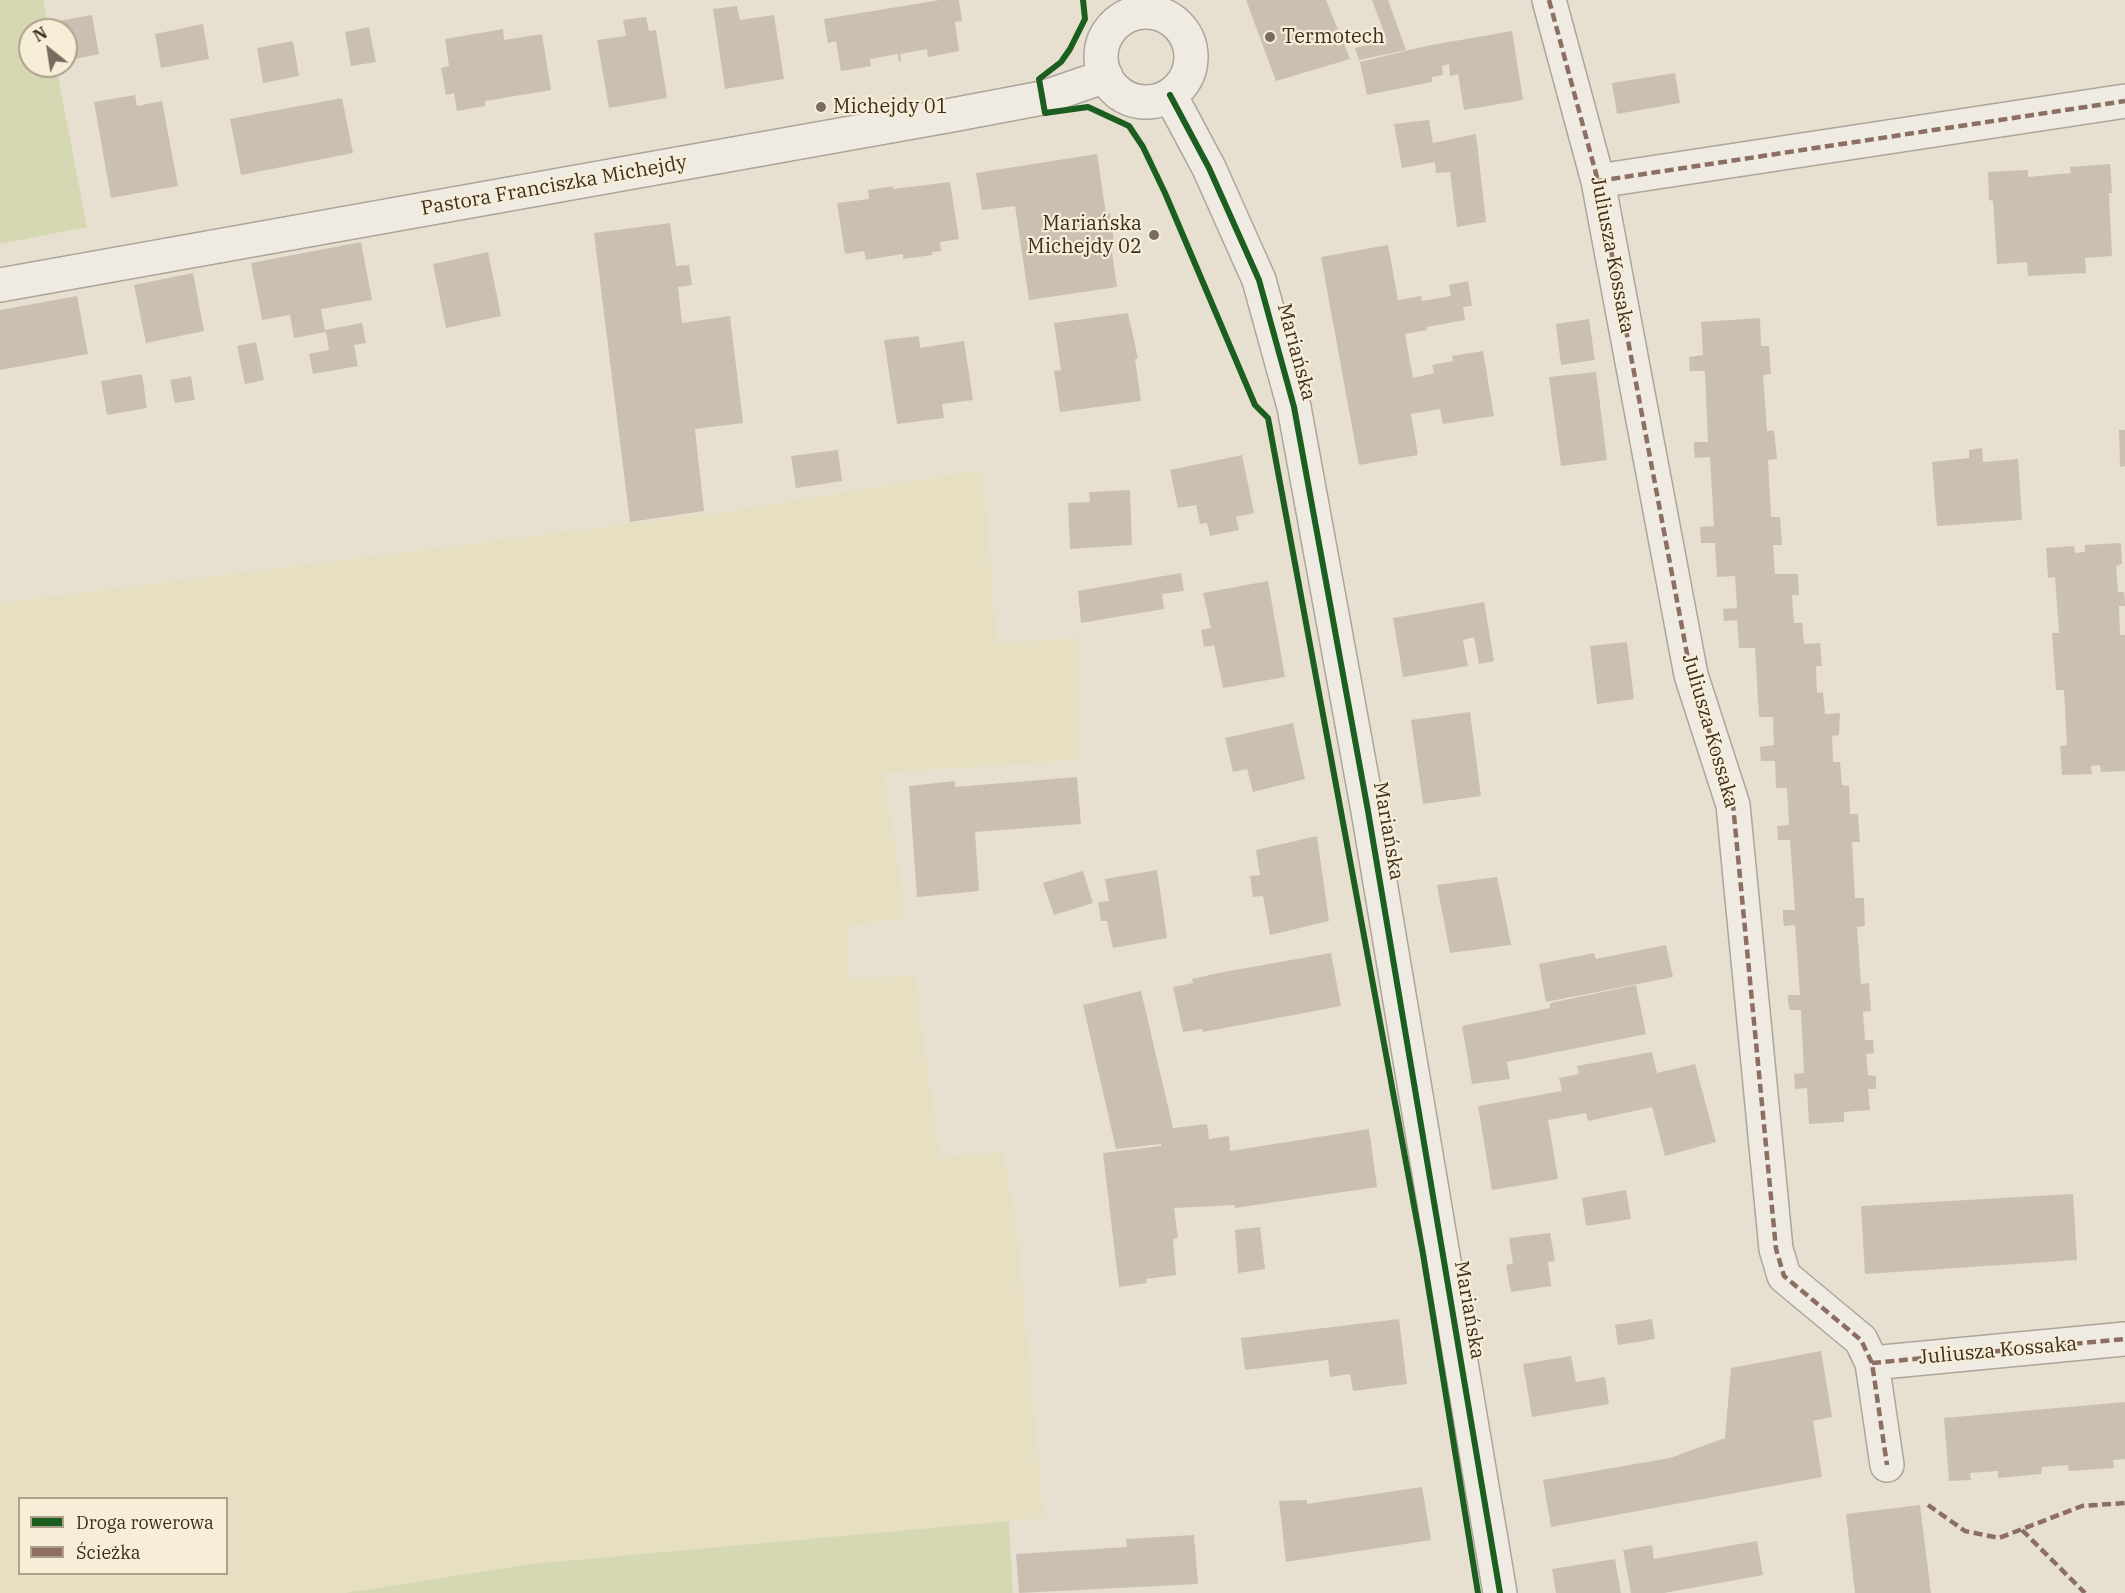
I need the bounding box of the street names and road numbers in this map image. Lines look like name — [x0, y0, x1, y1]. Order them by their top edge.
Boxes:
street label: Pastora Franciszka Michejdy — [419, 151, 689, 221]
street label: Juliusza Kossaka — [1585, 175, 1639, 335]
street label: Mariańska — [1272, 301, 1320, 403]
street label: Juliusza Kossaka — [1677, 651, 1743, 811]
street label: Mariańska — [1368, 780, 1408, 882]
street label: Mariańska — [1449, 1259, 1489, 1361]
street label: Juliusza Kossaka — [1918, 1332, 2078, 1370]

